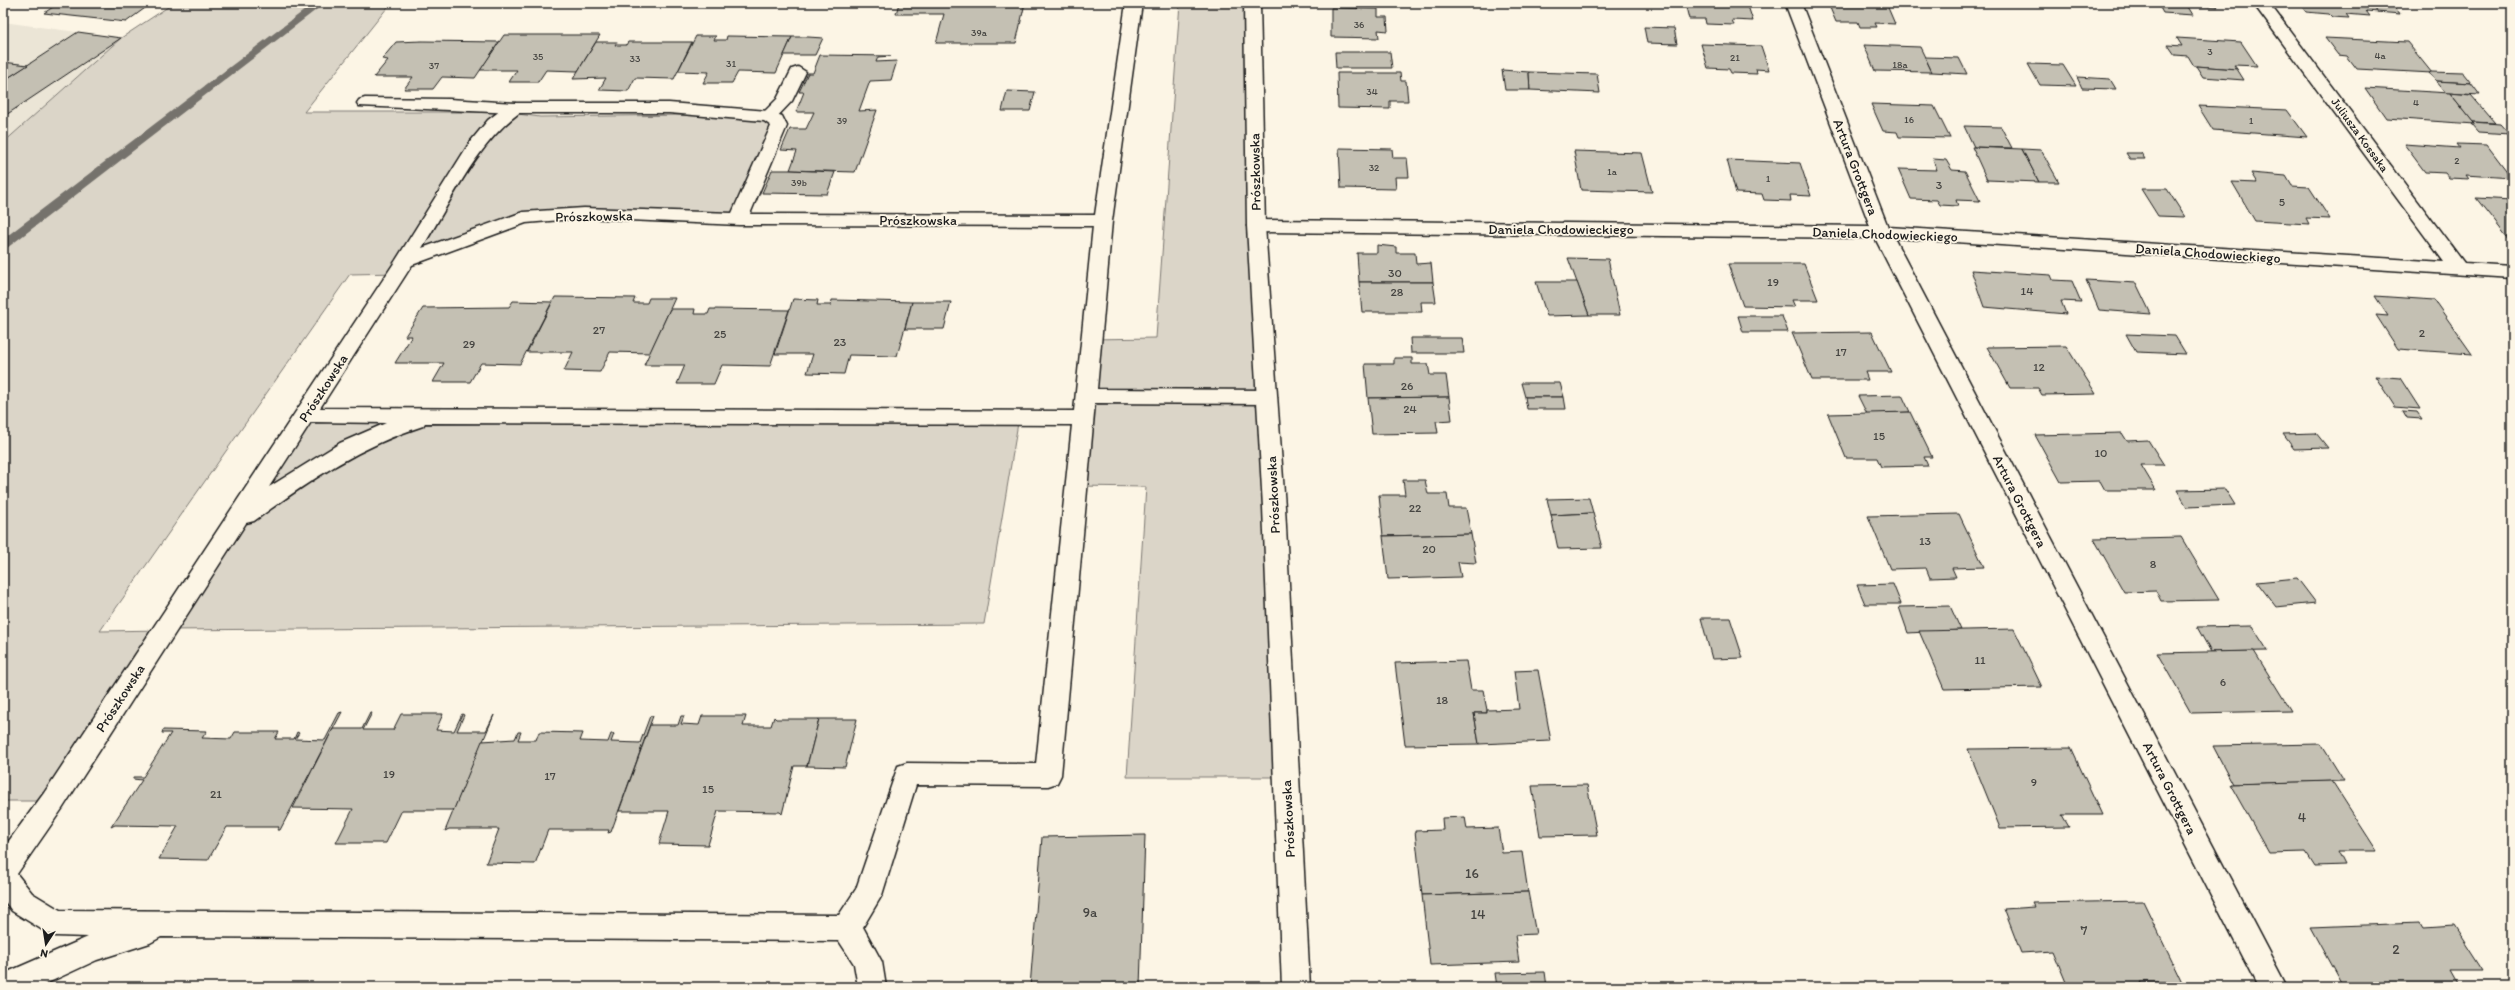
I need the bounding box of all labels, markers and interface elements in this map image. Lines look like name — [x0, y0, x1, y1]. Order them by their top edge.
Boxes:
house number: 36 — [1354, 18, 1364, 31]
house number: 39a — [971, 26, 988, 39]
house number: 3 — [2207, 45, 2213, 58]
house number: 4a — [2374, 49, 2386, 62]
house number: 35 — [533, 50, 543, 63]
house number: 21 — [1730, 51, 1740, 64]
house number: 33 — [630, 52, 641, 65]
house number: 31 — [726, 57, 736, 70]
house number: 18a — [1892, 58, 1908, 71]
house number: 37 — [429, 59, 439, 72]
house number: 34 — [1366, 85, 1378, 98]
street label: Juliusza Kossaka — [2328, 95, 2392, 176]
house number: 4 — [2413, 96, 2419, 109]
house number: 16 — [1904, 113, 1914, 126]
house number: 39 — [837, 114, 847, 127]
house number: 1 — [2249, 114, 2254, 127]
street label: Artura Grottgera — [1829, 117, 1882, 218]
street label: Prószkowska — [1246, 133, 1265, 211]
house number: 2 — [2454, 154, 2460, 167]
house number: 32 — [1369, 161, 1380, 174]
house number: 1a — [1607, 165, 1618, 178]
house number: 1 — [1766, 172, 1771, 185]
house number: 39b — [791, 176, 807, 189]
house number: 3 — [1936, 178, 1943, 192]
house number: 5 — [2279, 195, 2285, 209]
street label: Prószkowska — [555, 207, 633, 226]
street label: Prószkowska — [879, 212, 957, 229]
street label: Daniela Chodowieckiego — [1488, 221, 1634, 238]
street label: Daniela Chodowieckiego — [1812, 223, 1958, 246]
street label: Daniela Chodowieckiego — [2135, 240, 2281, 267]
house number: 30 — [1388, 266, 1402, 280]
house number: 19 — [1767, 275, 1779, 289]
house number: 14 — [2021, 284, 2033, 298]
house number: 28 — [1391, 285, 1404, 299]
house number: 27 — [593, 323, 605, 337]
house number: 2 — [2419, 326, 2426, 340]
house number: 25 — [714, 327, 726, 341]
house number: 23 — [834, 335, 847, 349]
house number: 29 — [463, 337, 475, 351]
house number: 17 — [1835, 345, 1847, 359]
street label: Prószkowska — [295, 351, 352, 425]
house number: 12 — [2033, 360, 2046, 374]
house number: 26 — [1401, 379, 1413, 393]
house number: 24 — [1403, 402, 1417, 416]
house number: 15 — [1873, 429, 1885, 443]
house number: 10 — [2095, 446, 2107, 460]
street label: Artura Grottgera — [1989, 452, 2050, 550]
street label: Prószkowska — [1263, 456, 1284, 534]
house number: 22 — [1409, 501, 1422, 515]
house number: 13 — [1919, 534, 1932, 548]
house number: 20 — [1422, 542, 1436, 556]
house number: 8 — [2150, 557, 2157, 571]
house number: 11 — [1974, 653, 1986, 667]
street label: Prószkowska — [92, 661, 149, 735]
house number: 6 — [2220, 675, 2226, 689]
house number: 18 — [1436, 693, 1448, 707]
street label: Artura Grottgera — [2139, 739, 2200, 837]
house number: 19 — [383, 767, 395, 781]
house number: 17 — [544, 769, 556, 783]
house number: 9 — [2031, 775, 2037, 789]
street label: Prószkowska — [1278, 780, 1299, 858]
house number: 15 — [702, 782, 714, 796]
house number: 21 — [210, 787, 222, 801]
house number: 4 — [2298, 809, 2307, 826]
house number: 16 — [1465, 865, 1479, 882]
house number: 9a — [1083, 904, 1098, 921]
house number: 14 — [1471, 906, 1486, 923]
house number: 7 — [2081, 922, 2088, 939]
north arrow — [26, 924, 66, 964]
house number: 2 — [2392, 941, 2400, 958]
text: N — [39, 946, 49, 960]

